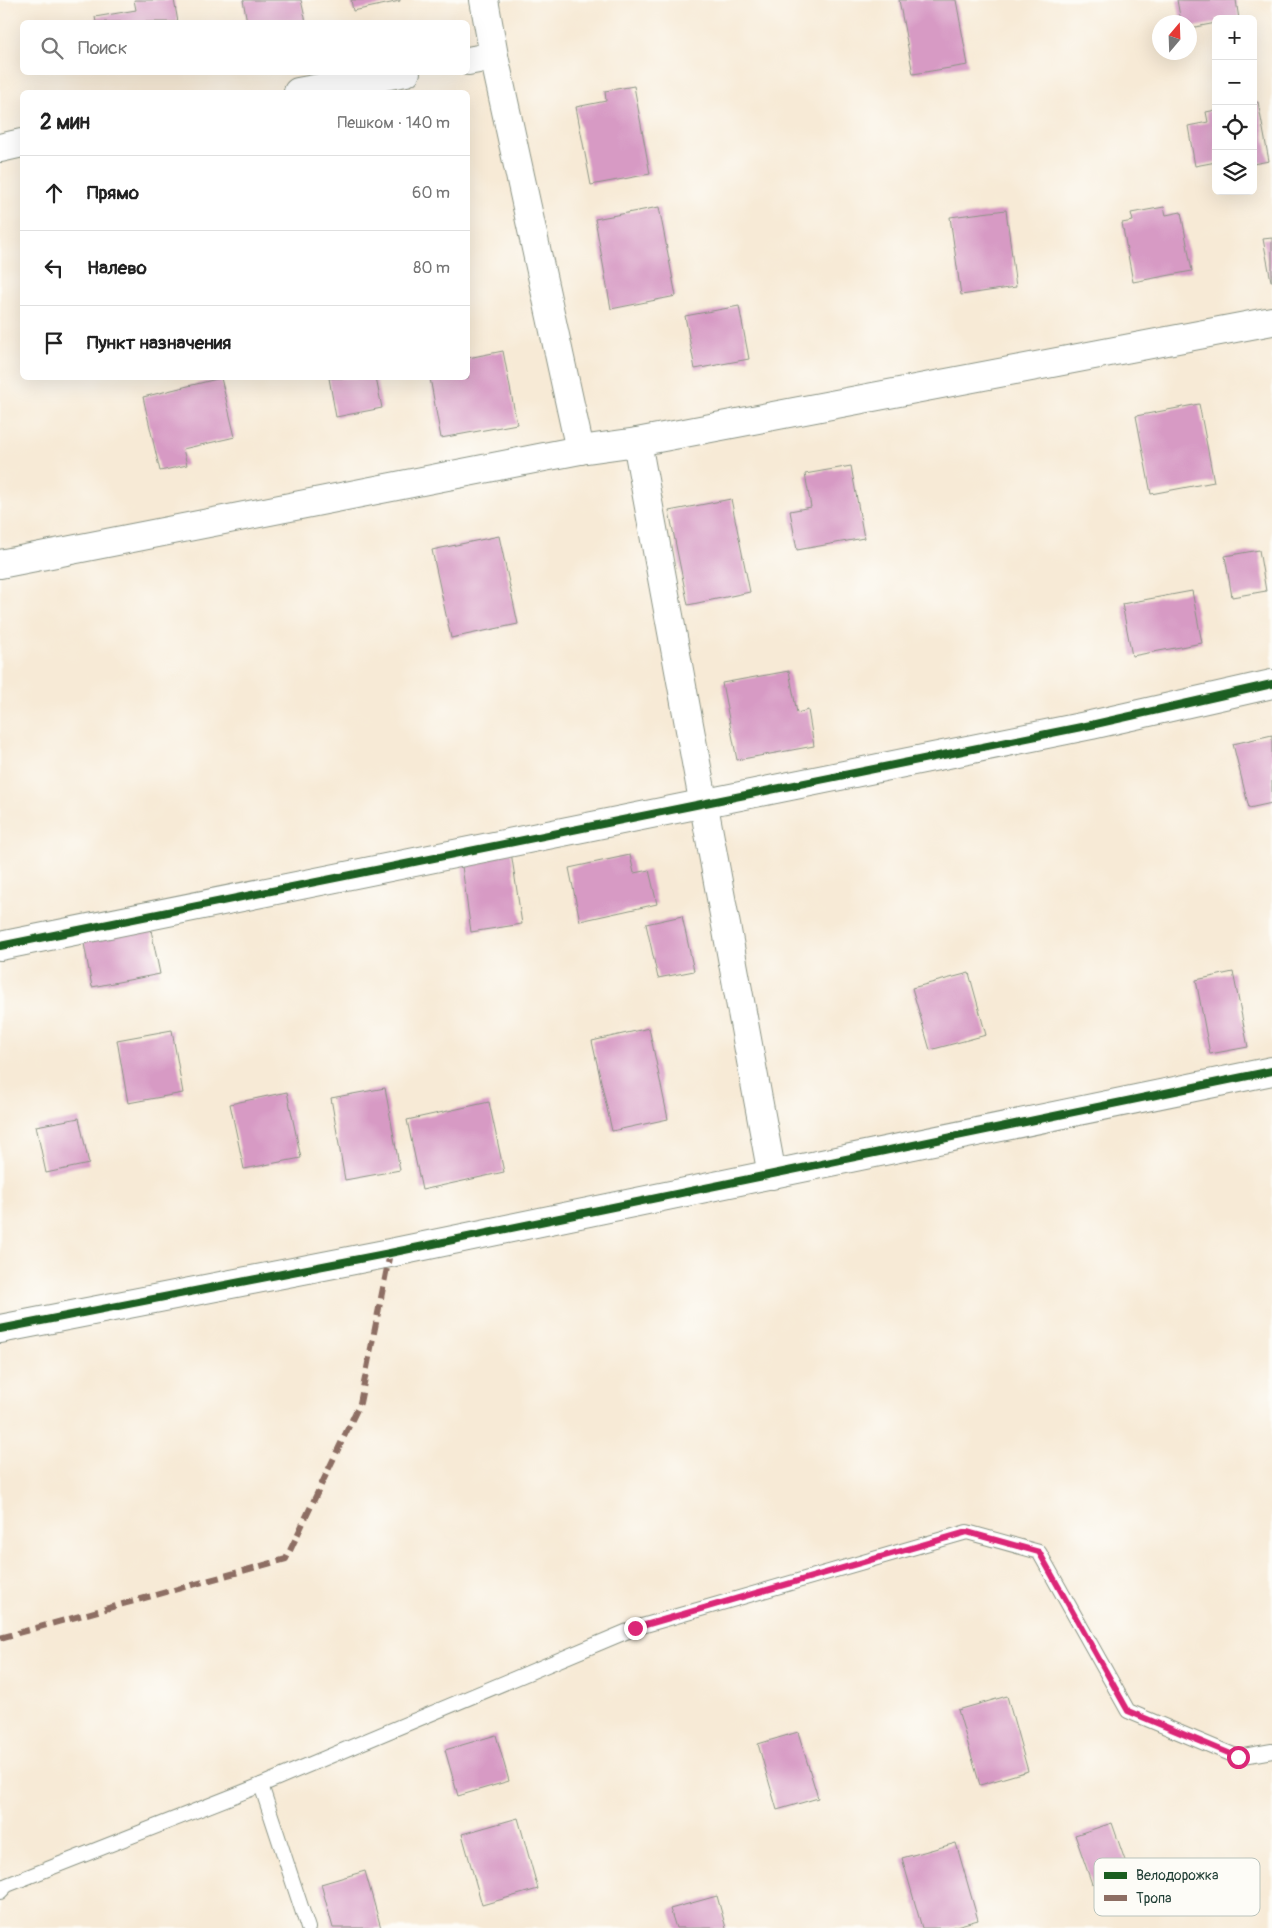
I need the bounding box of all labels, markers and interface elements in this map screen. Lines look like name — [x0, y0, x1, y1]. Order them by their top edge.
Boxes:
north arrow — [1152, 15, 1197, 60]
map controls — [1212, 15, 1257, 195]
button: + — [1212, 15, 1257, 60]
search box — [20, 20, 470, 75]
icon: search — [38, 34, 66, 62]
text: Поиск — [78, 36, 128, 60]
button: − — [1212, 60, 1257, 105]
button: locate — [1212, 105, 1257, 150]
text: 2 мин — [40, 109, 90, 136]
text: Пешком · 140 m — [338, 113, 450, 133]
button: layers — [1212, 150, 1257, 195]
icon: ahead — [40, 179, 68, 207]
text: Прямо — [87, 181, 139, 205]
text: 60 m — [412, 183, 450, 203]
icon: left — [40, 254, 68, 282]
text: Налево — [87, 256, 147, 280]
text: 80 m — [413, 258, 450, 278]
icon: arrive — [40, 329, 68, 357]
text: Пункт назначения — [87, 331, 231, 355]
route end — [624, 1617, 647, 1640]
route start — [1227, 1746, 1250, 1769]
legend — [1094, 1858, 1260, 1916]
text: Велодорожка — [1136, 1867, 1218, 1884]
text: Тропа — [1136, 1890, 1172, 1907]

